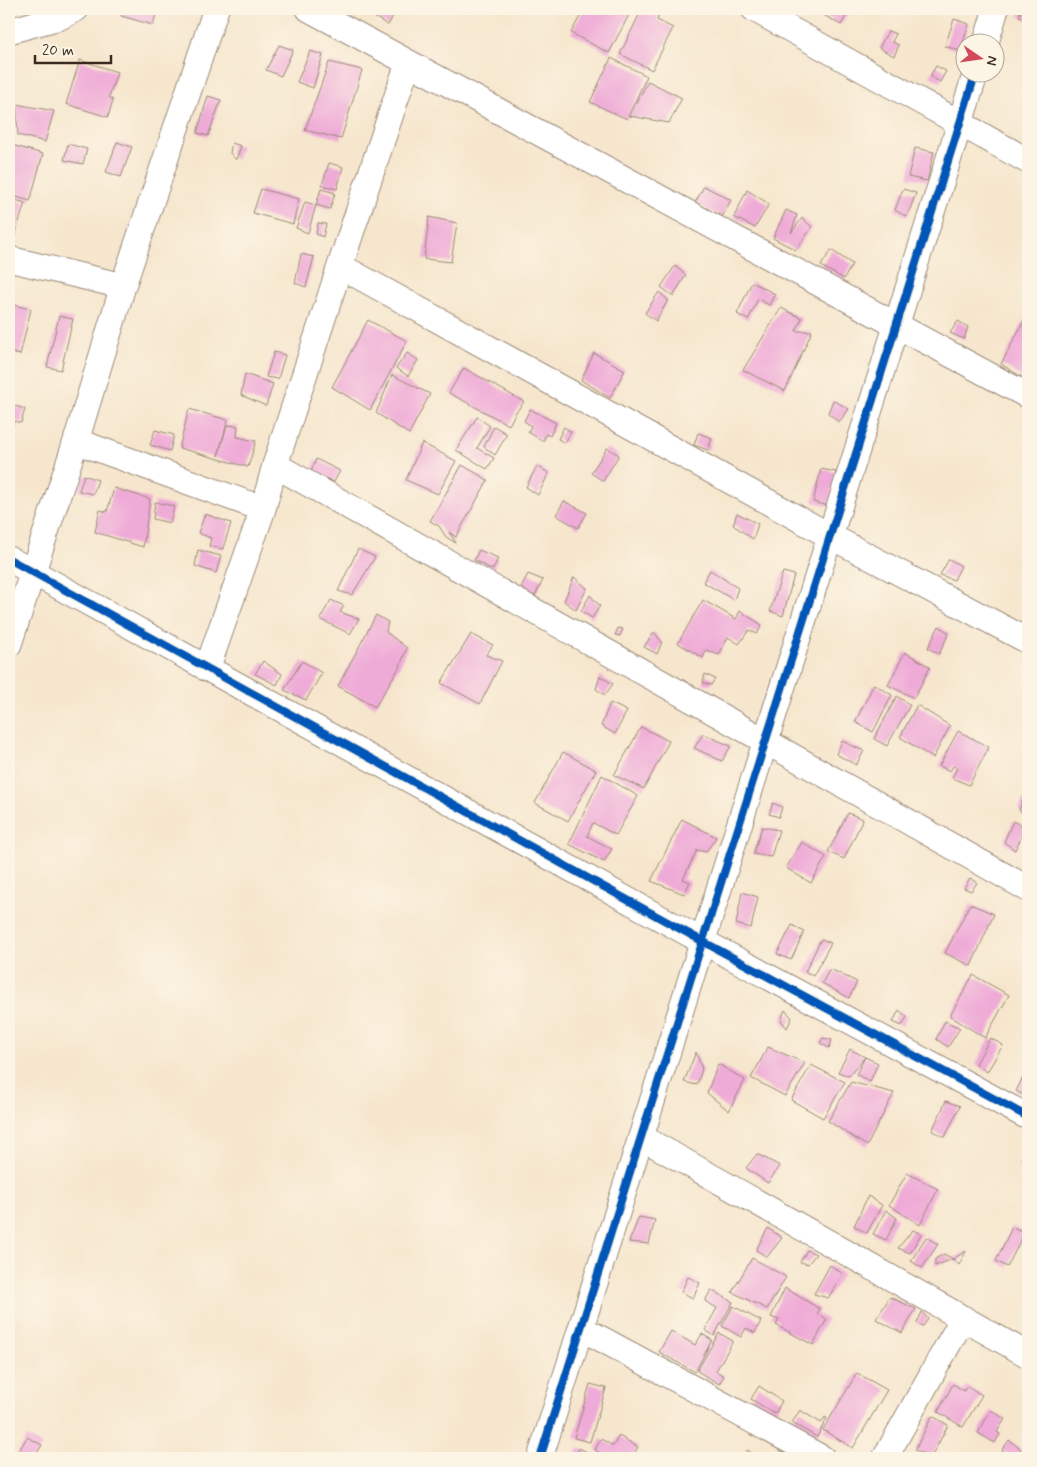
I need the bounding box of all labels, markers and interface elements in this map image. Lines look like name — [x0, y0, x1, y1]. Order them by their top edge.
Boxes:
scale bar — [35, 32, 111, 64]
north arrow — [954, 32, 1004, 82]
text: 20 m — [42, 41, 74, 61]
text: N — [982, 54, 1002, 67]

